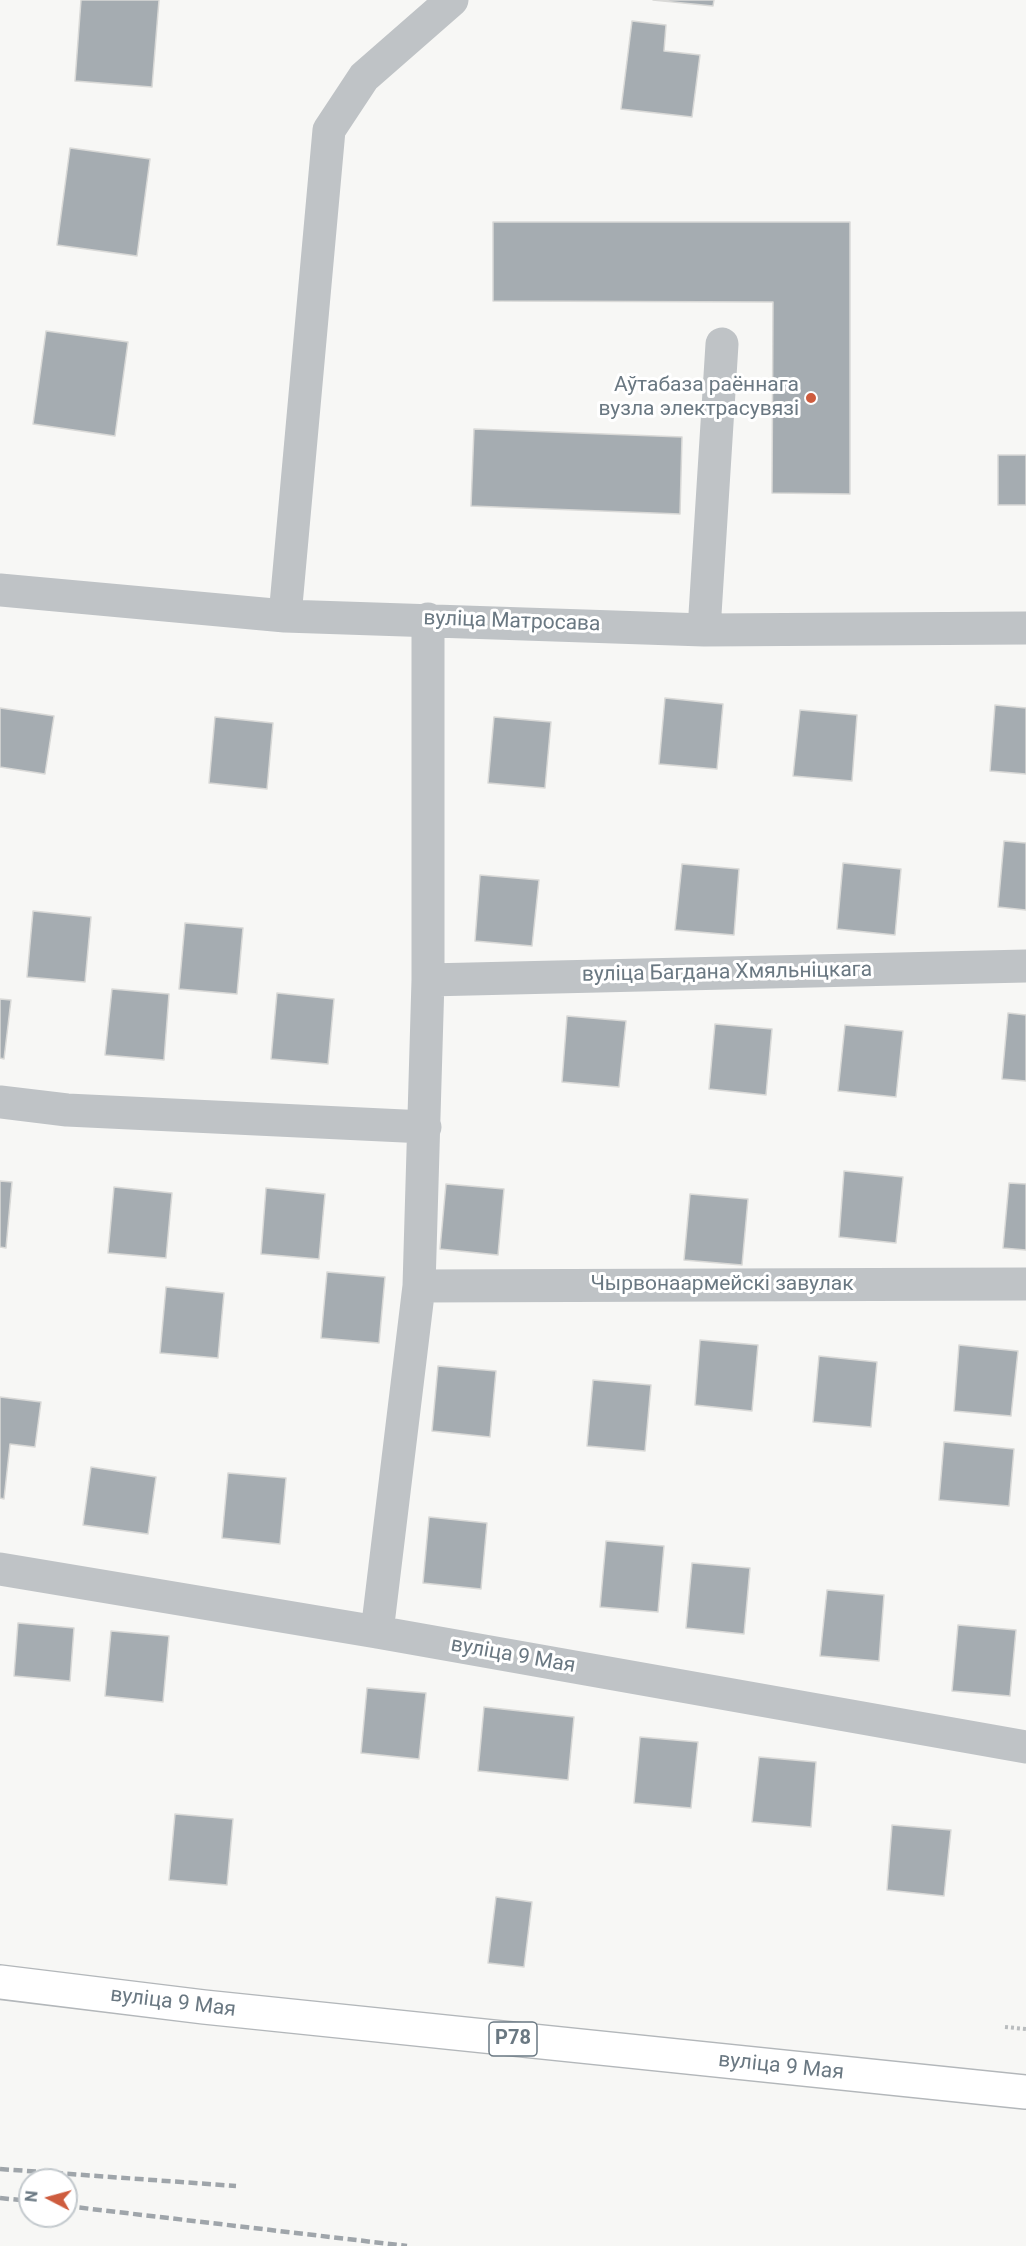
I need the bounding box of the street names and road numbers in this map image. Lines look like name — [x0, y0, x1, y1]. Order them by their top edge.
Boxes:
street label: вуліца Матросава — [423, 606, 601, 638]
street label: вуліца Багдана Хмяльніцкага — [582, 958, 872, 988]
street label: Чырвонаармейскі завулак — [590, 1272, 854, 1298]
street label: вуліца 9 Мая — [449, 1633, 577, 1679]
street label: вуліца 9 Мая — [109, 1983, 237, 2023]
road number: Р78 — [489, 2022, 537, 2056]
street label: вуліца 9 Мая — [717, 2048, 845, 2086]

